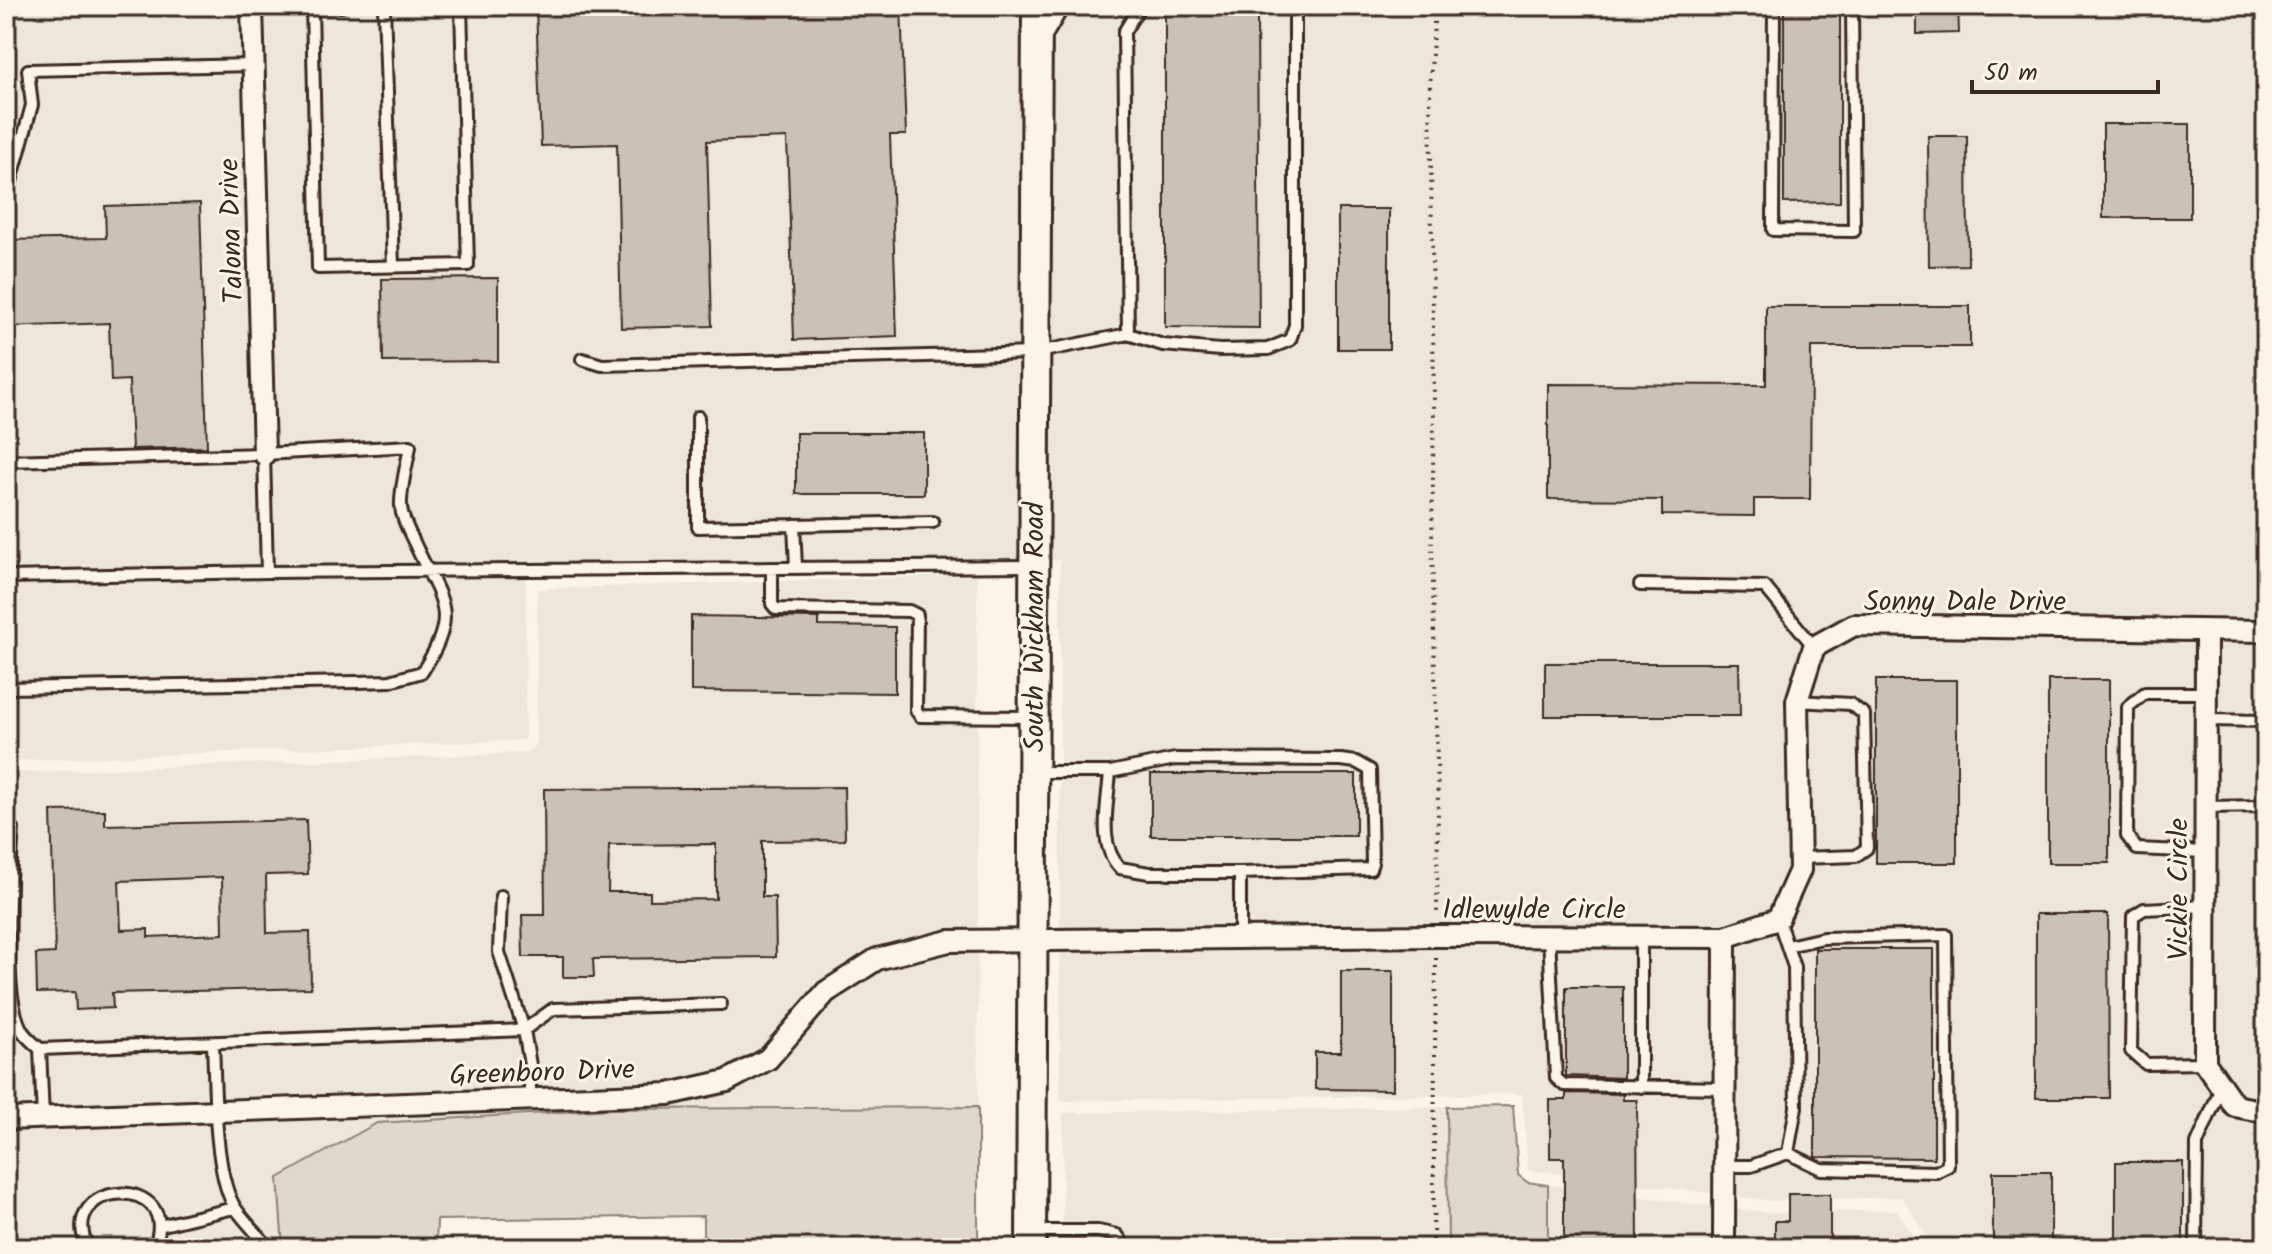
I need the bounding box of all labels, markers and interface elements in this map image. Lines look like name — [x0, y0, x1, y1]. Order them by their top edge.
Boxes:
scale bar — [1972, 44, 2158, 94]
text: 50 m — [1984, 54, 2038, 93]
street label: Talona Drive — [207, 157, 258, 304]
street label: South Wickham Road — [1013, 501, 1058, 752]
street label: Sonny Dale Drive — [1864, 580, 2066, 625]
street label: Vickie Circle — [2157, 817, 2202, 960]
street label: Idlewylde Circle — [1442, 888, 1626, 933]
street label: Greenboro Drive — [449, 1048, 636, 1099]

